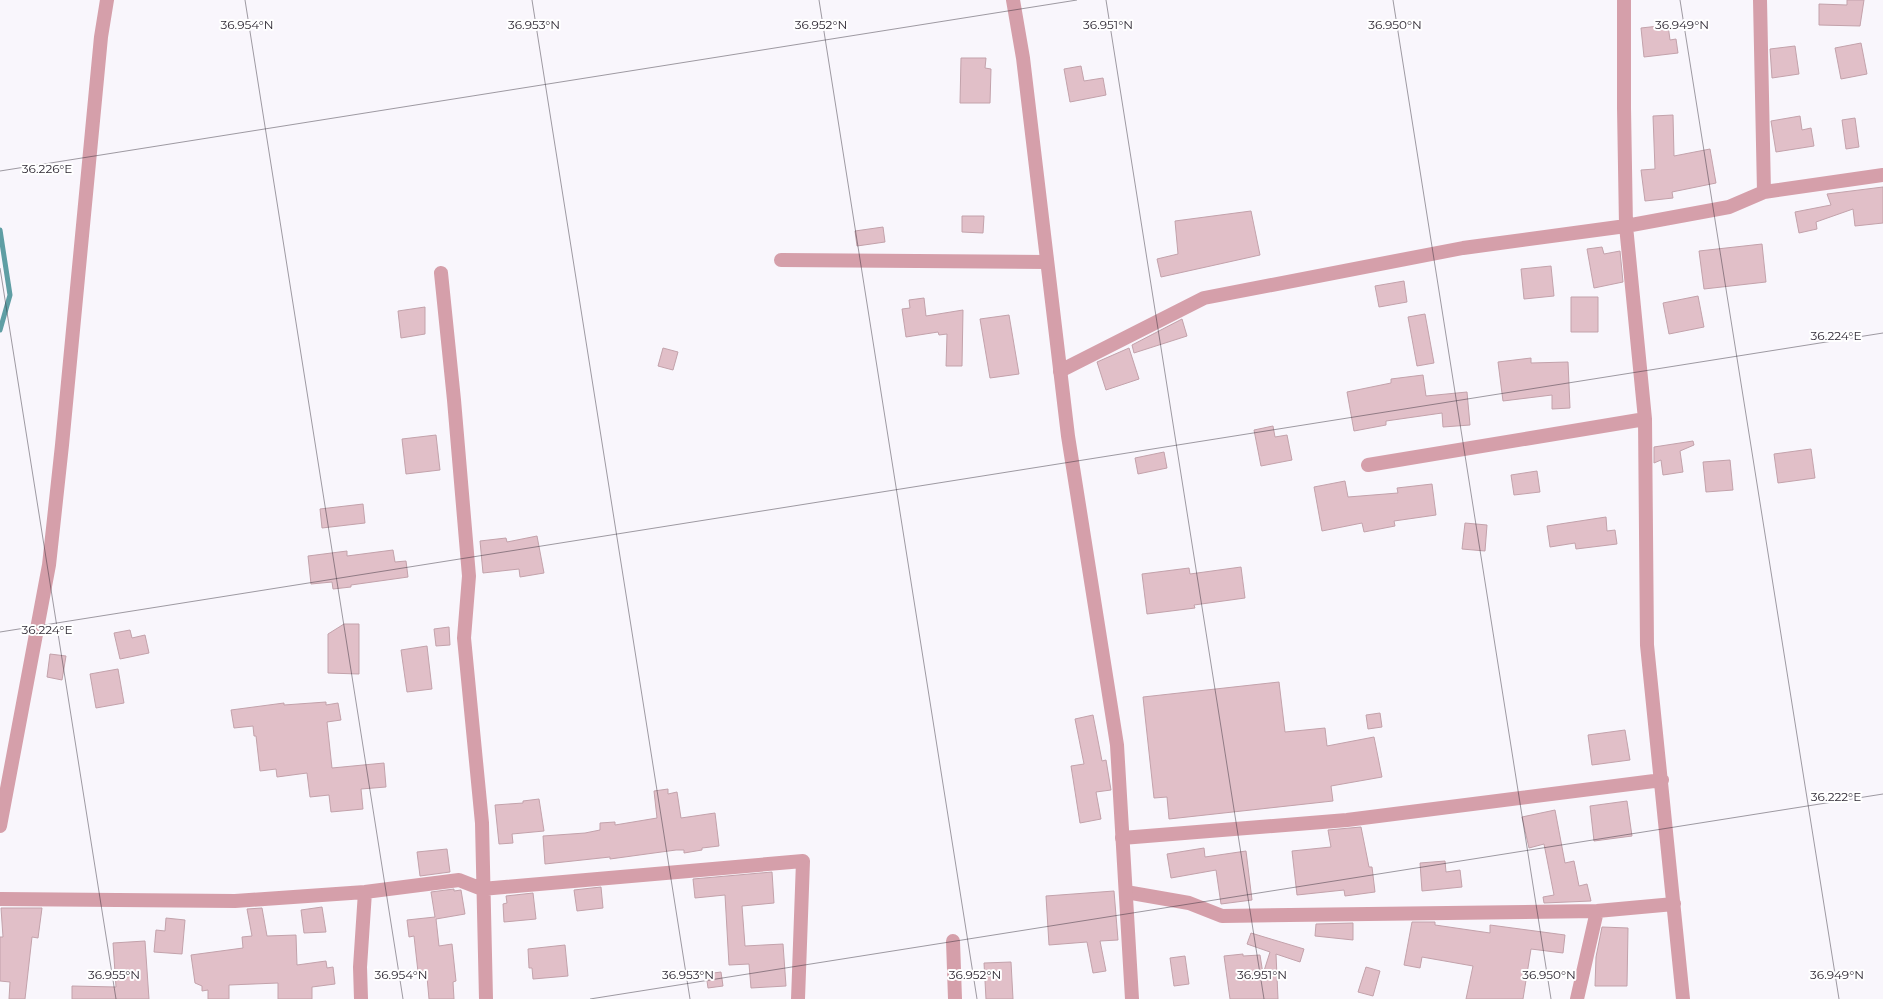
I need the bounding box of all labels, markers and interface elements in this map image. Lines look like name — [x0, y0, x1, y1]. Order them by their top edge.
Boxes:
text: 36.954°N — [220, 17, 274, 32]
text: 36.953°N — [508, 17, 560, 32]
text: 36.952°N — [795, 17, 847, 32]
text: 36.951°N — [1083, 17, 1133, 32]
text: 36.950°N — [1368, 17, 1422, 32]
text: 36.949°N — [1655, 17, 1709, 32]
text: 36.226°E — [22, 161, 72, 176]
text: 36.224°E — [1811, 328, 1861, 343]
text: 36.224°E — [22, 622, 72, 637]
text: 36.222°E — [1811, 789, 1861, 804]
text: 36.955°N — [88, 967, 140, 982]
text: 36.954°N — [374, 967, 428, 982]
text: 36.953°N — [662, 967, 714, 982]
text: 36.952°N — [949, 967, 1001, 982]
text: 36.951°N — [1237, 967, 1287, 982]
text: 36.950°N — [1522, 967, 1576, 982]
text: 36.949°N — [1810, 967, 1864, 982]

